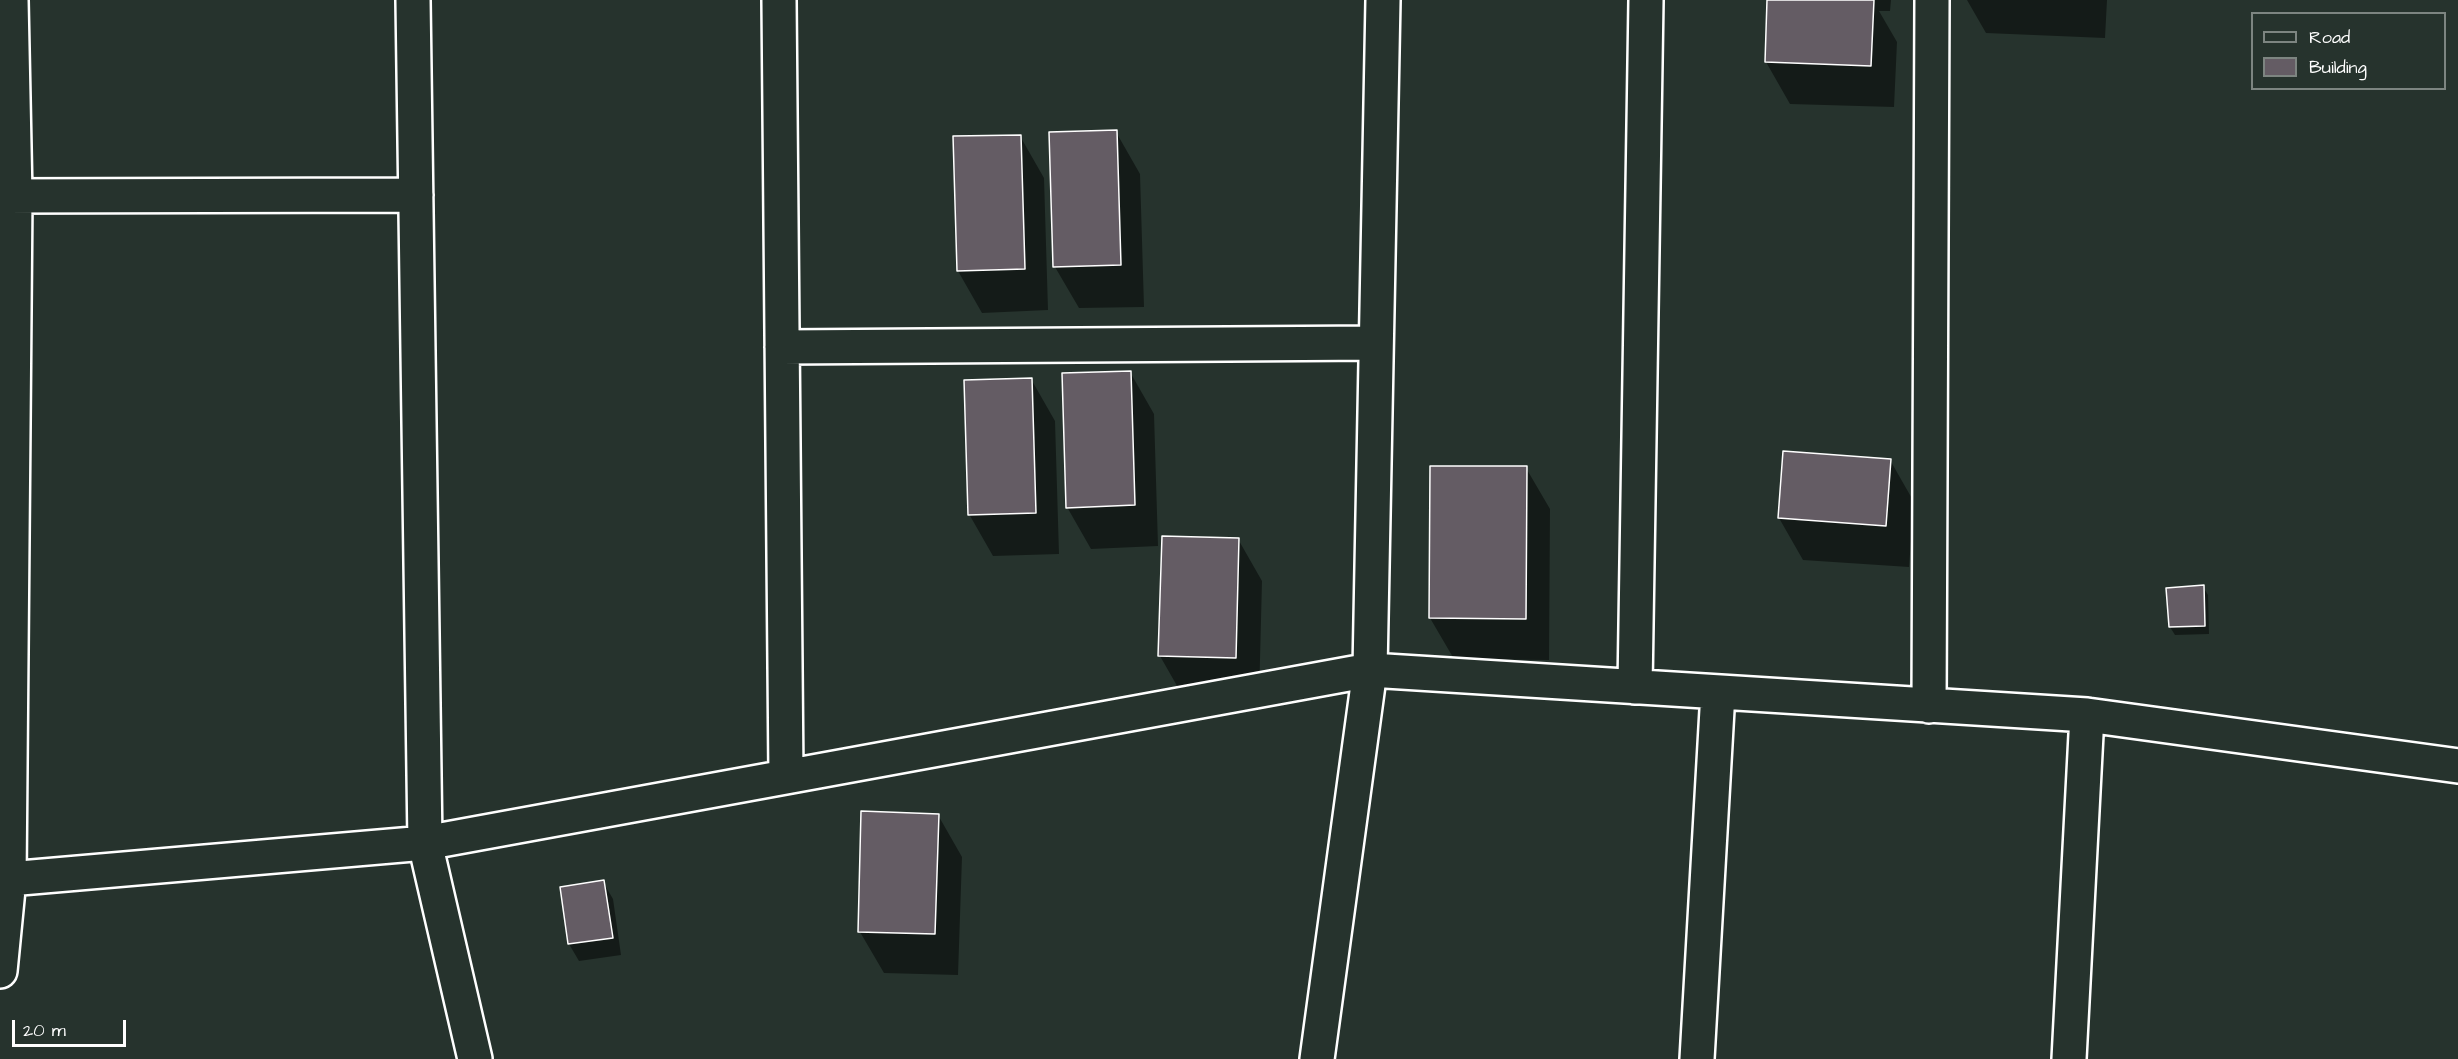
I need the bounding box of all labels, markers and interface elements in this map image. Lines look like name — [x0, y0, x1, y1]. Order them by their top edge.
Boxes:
legend — [2251, 12, 2446, 90]
text: Road — [2309, 25, 2350, 50]
text: Building — [2309, 55, 2367, 80]
scale bar — [15, 1008, 129, 1046]
text: 20 m — [23, 1018, 66, 1043]

